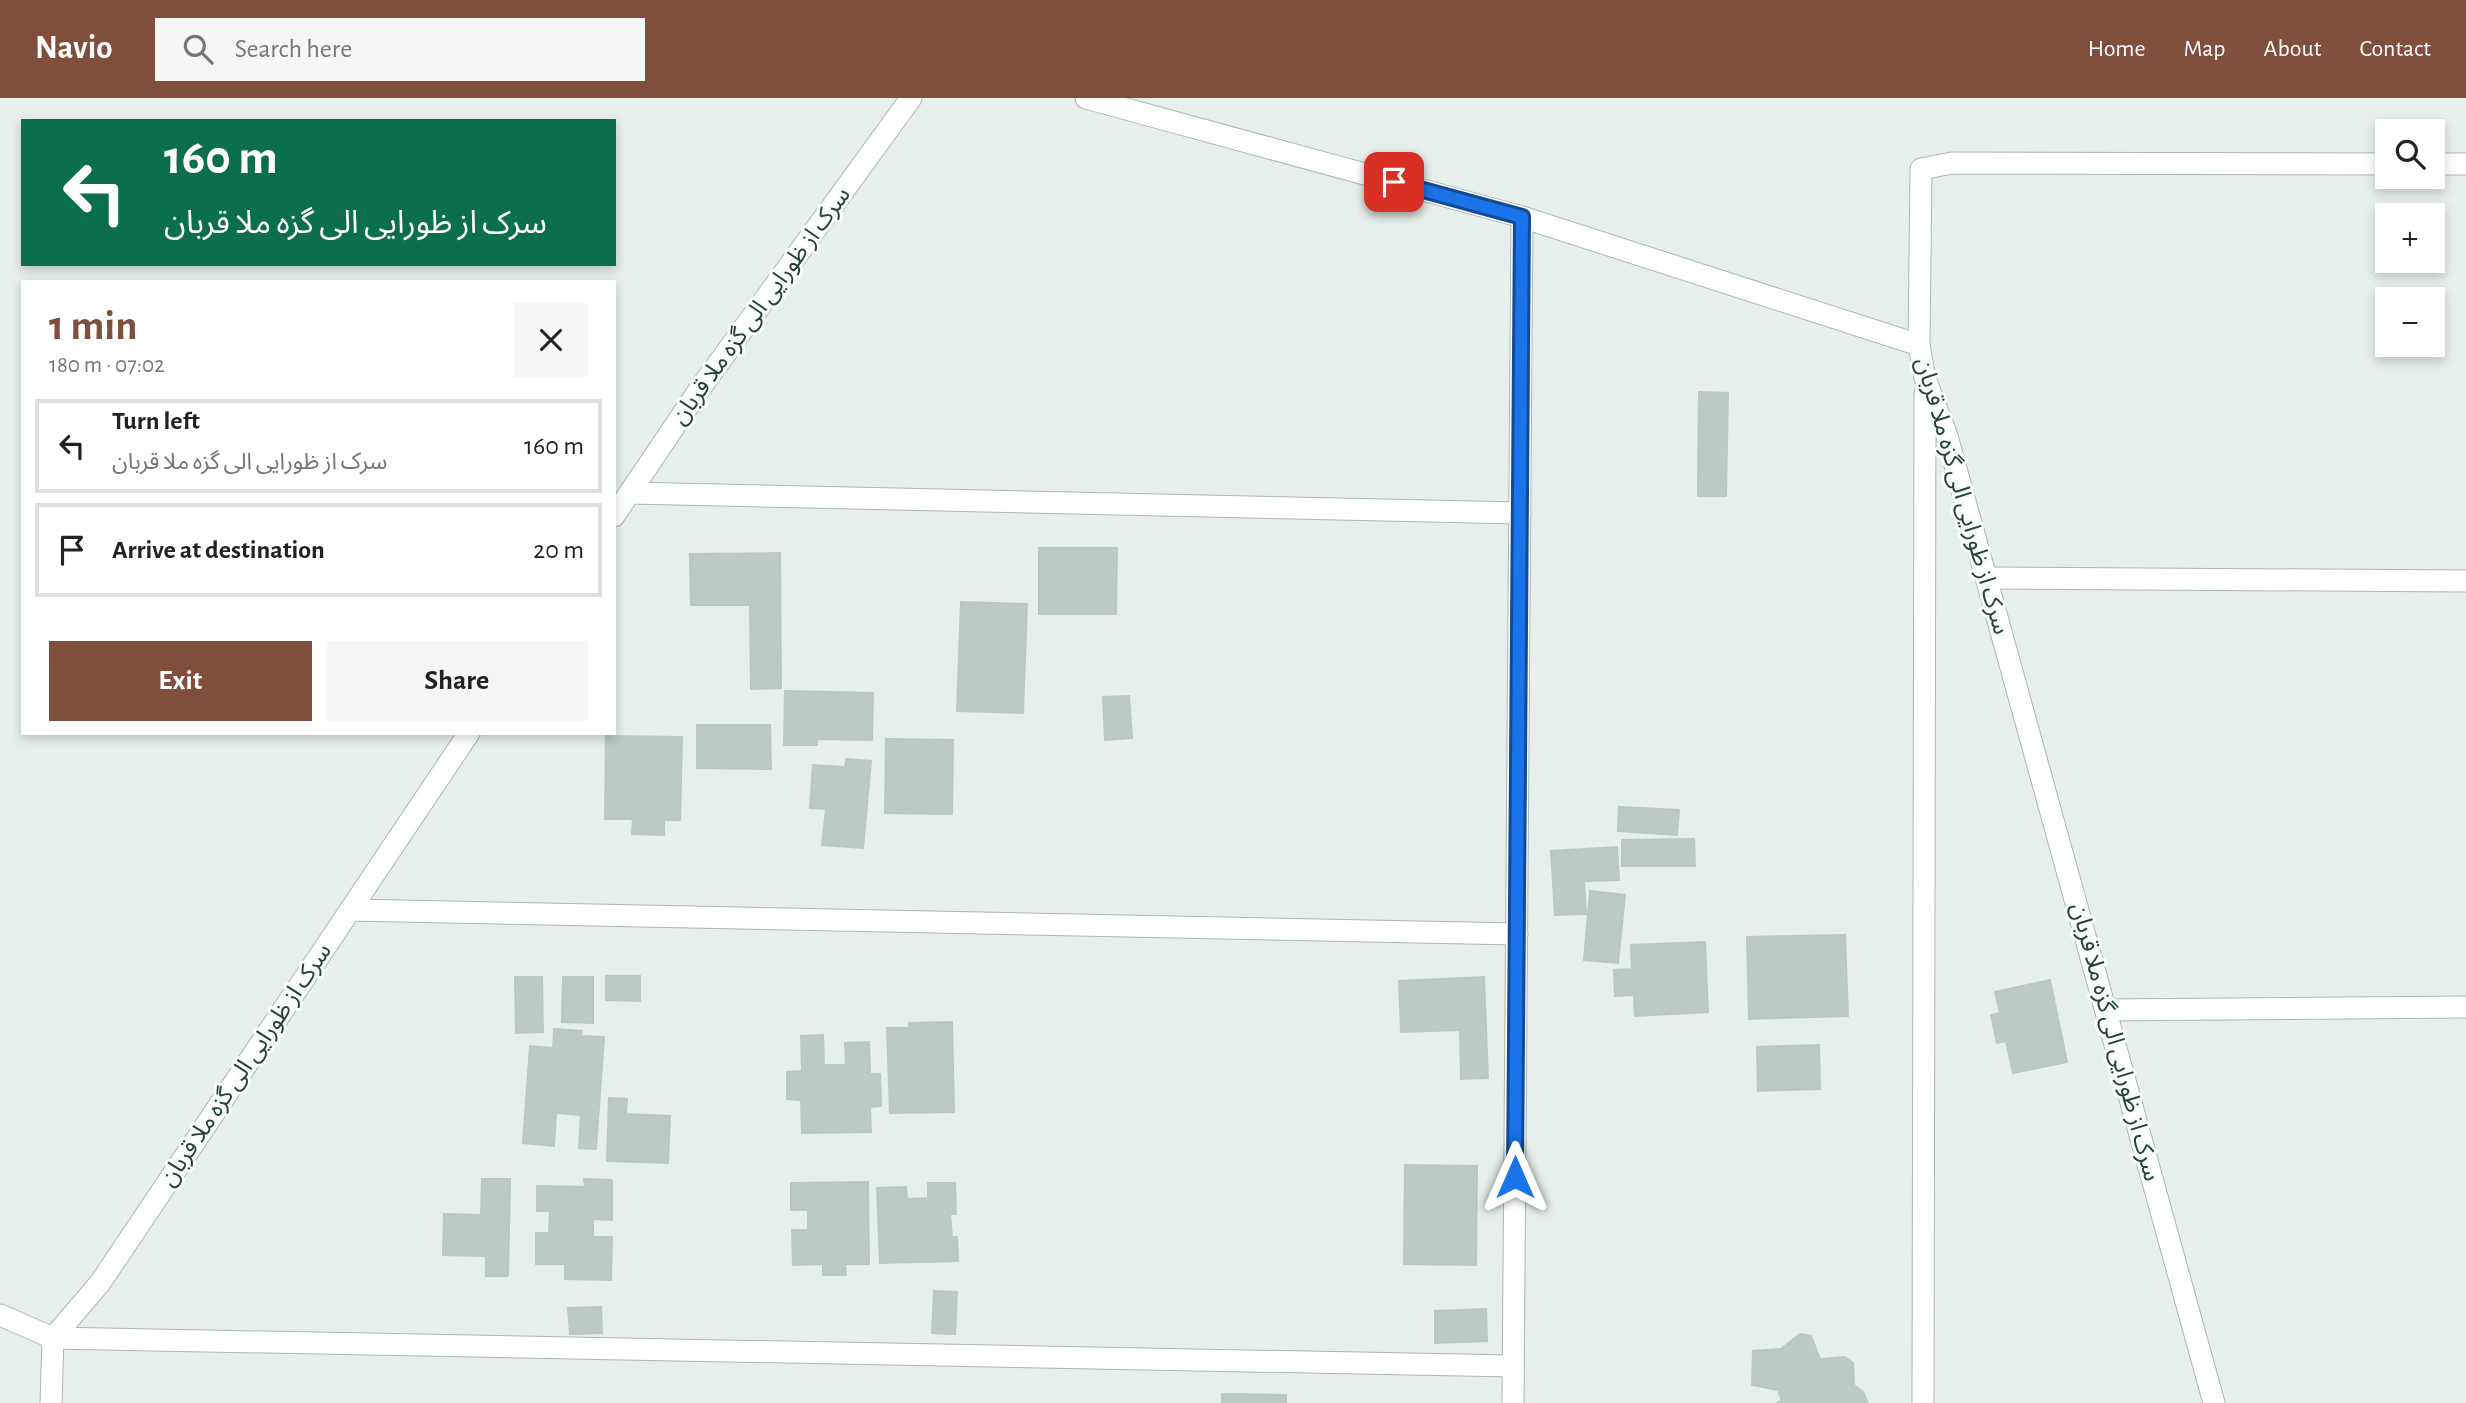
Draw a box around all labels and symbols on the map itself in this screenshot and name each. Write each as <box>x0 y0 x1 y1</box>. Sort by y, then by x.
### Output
pin <box>1364 152 1424 212</box>
street label: سرک از ظورایی الی گزه ملا قربان <box>666 182 856 430</box>
street label: سرک از ظورایی الی گزه ملا قربان <box>1910 354 2014 638</box>
street label: سرک از ظورایی الی گزه ملا قربان <box>2065 900 2165 1184</box>
street label: سرک از ظورایی الی گزه ملا قربان <box>155 939 337 1191</box>
position arrow <box>1478 1140 1552 1214</box>

